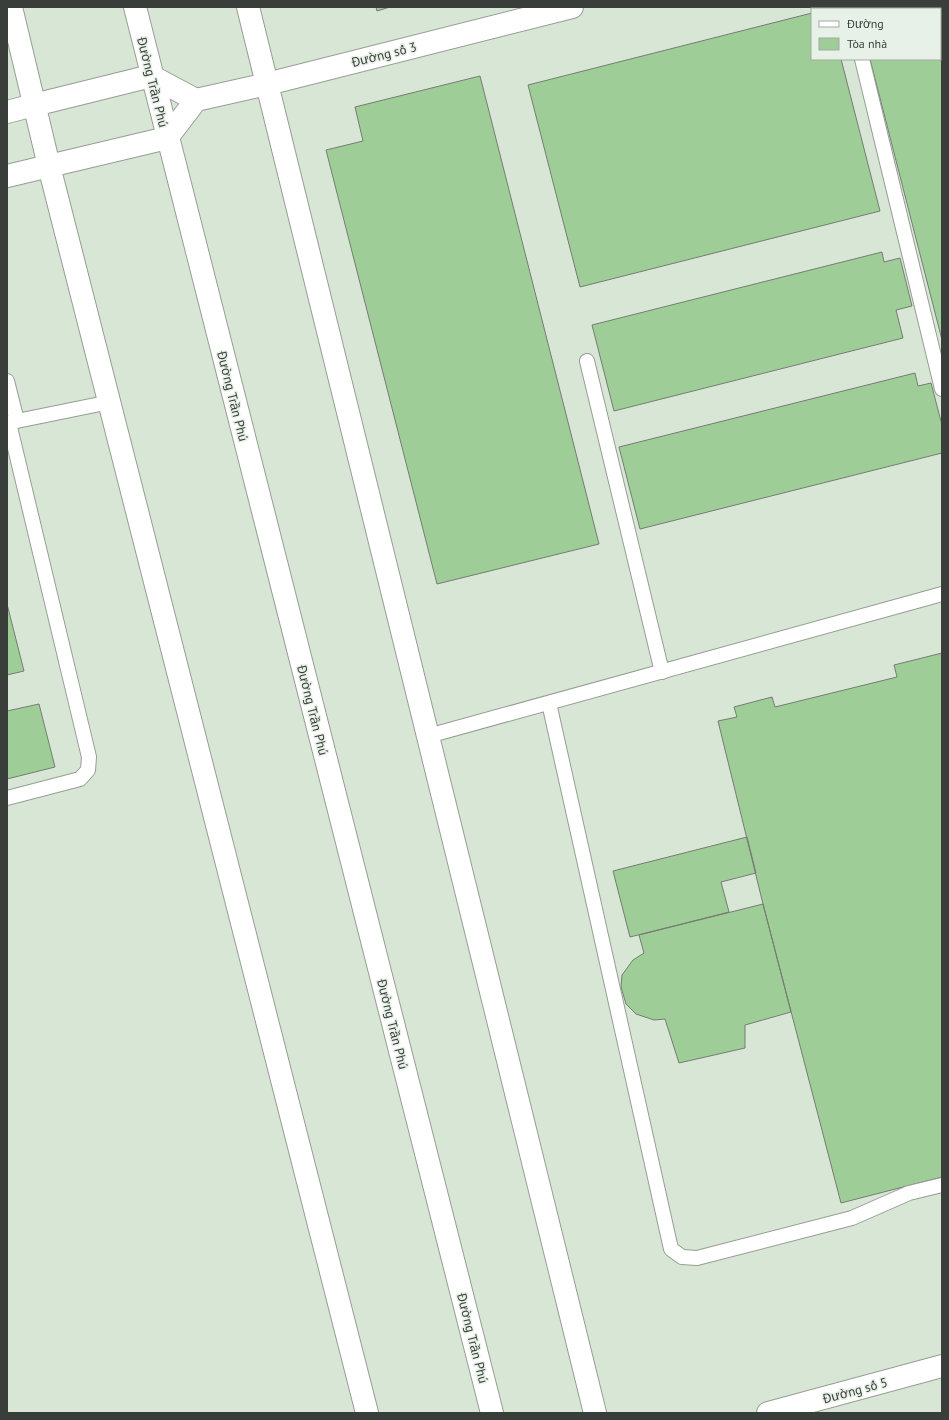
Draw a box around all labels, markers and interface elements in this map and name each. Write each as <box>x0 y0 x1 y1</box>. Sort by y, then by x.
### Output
legend <box>811 8 941 60</box>
text: Đường <box>846 16 884 31</box>
street label: Đường Trần Phú <box>133 34 172 129</box>
text: Tòa nhà <box>847 36 887 51</box>
street label: Đường số 3 <box>349 38 418 71</box>
street label: Đường Trần Phú <box>213 348 252 443</box>
street label: Đường Trần Phú <box>293 662 332 757</box>
street label: Đường Trần Phú <box>373 976 412 1071</box>
street label: Đường Trần Phú <box>453 1290 492 1385</box>
street label: Đường số 5 <box>820 1374 889 1408</box>

